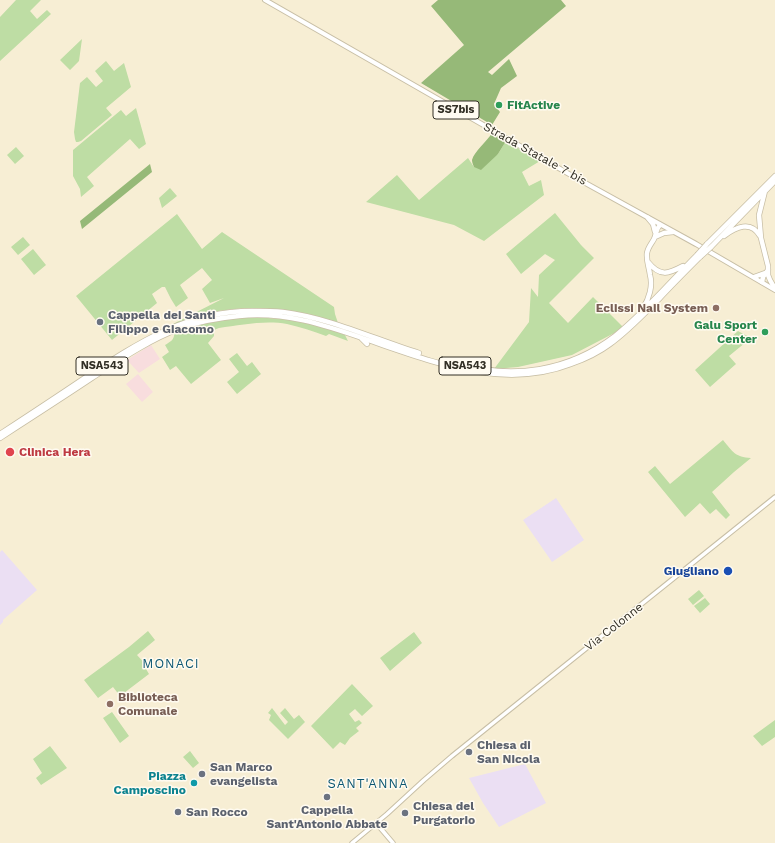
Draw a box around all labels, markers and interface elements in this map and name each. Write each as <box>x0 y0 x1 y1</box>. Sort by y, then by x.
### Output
place label: FitActive <box>507 98 560 112</box>
marker: FitActive <box>494 100 504 110</box>
road number: SS7bis <box>433 101 479 119</box>
street label: Strada Statale 7 bis <box>481 120 589 188</box>
place label: Eclissi Nail System <box>596 301 708 315</box>
marker: Eclissi Nail System <box>711 303 721 313</box>
place label: Cappella dei Santi Filippo e Giacomo <box>108 308 216 336</box>
marker: Cappella dei Santi Filippo e Giacomo <box>95 317 105 327</box>
place label: Galu Sport Center <box>694 318 757 346</box>
marker: Galu Sport Center <box>760 327 770 337</box>
road number: NSA543 <box>76 357 128 375</box>
road number: NSA543 <box>439 357 491 375</box>
place label: Clinica Hera <box>19 445 91 459</box>
marker: Clinica Hera <box>4 446 16 458</box>
place label: Giugliano <box>664 564 719 578</box>
marker: Giugliano <box>722 565 734 577</box>
street label: Via Colonne <box>582 600 646 654</box>
district label: MONACI <box>142 656 200 672</box>
place label: Biblioteca Comunale <box>118 690 178 718</box>
marker: Biblioteca Comunale <box>105 699 115 709</box>
place label: Chiesa di San Nicola <box>477 738 540 766</box>
marker: Chiesa di San Nicola <box>464 747 474 757</box>
place label: San Marco evangelista <box>210 760 278 788</box>
place label: Piazza Camposcino <box>114 769 186 797</box>
marker: San Marco evangelista <box>197 769 207 779</box>
district label: SANT'ANNA <box>327 776 409 792</box>
marker: Piazza Camposcino <box>189 778 199 788</box>
marker: Cappella Sant'Antonio Abbate <box>322 792 332 802</box>
place label: Chiesa del Purgatorio <box>413 799 475 827</box>
place label: Cappella Sant'Antonio Abbate <box>266 803 388 831</box>
place label: San Rocco <box>186 805 248 819</box>
marker: San Rocco <box>173 807 183 817</box>
marker: Chiesa del Purgatorio <box>400 808 410 818</box>

